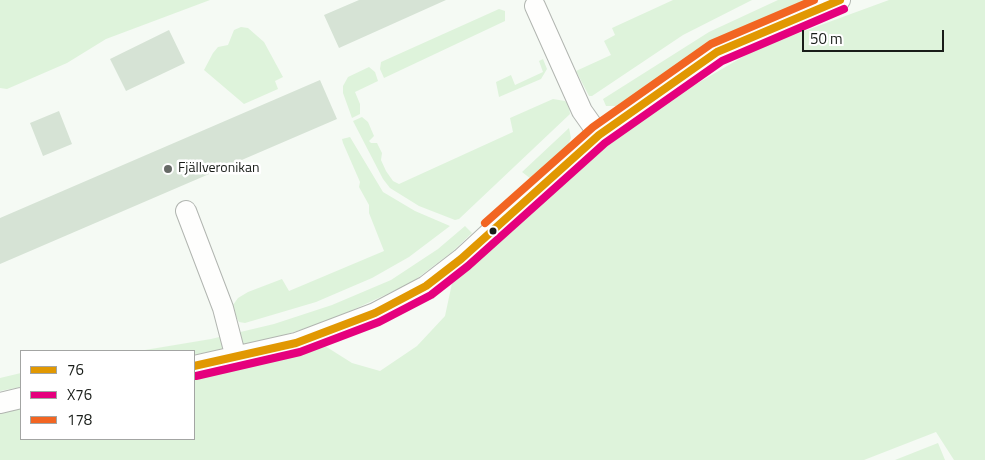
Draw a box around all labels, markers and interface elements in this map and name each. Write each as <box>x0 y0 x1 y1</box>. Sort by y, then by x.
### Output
scale bar <box>805 20 948 52</box>
text: 50 m <box>810 27 843 50</box>
place label: Fjällveronikan <box>178 161 259 177</box>
marker: Fjällveronikan <box>162 163 174 175</box>
unlabelled marker <box>488 226 498 236</box>
legend <box>20 350 195 440</box>
text: 76 <box>67 358 84 381</box>
text: X76 <box>67 383 92 406</box>
text: 178 <box>67 408 92 431</box>

